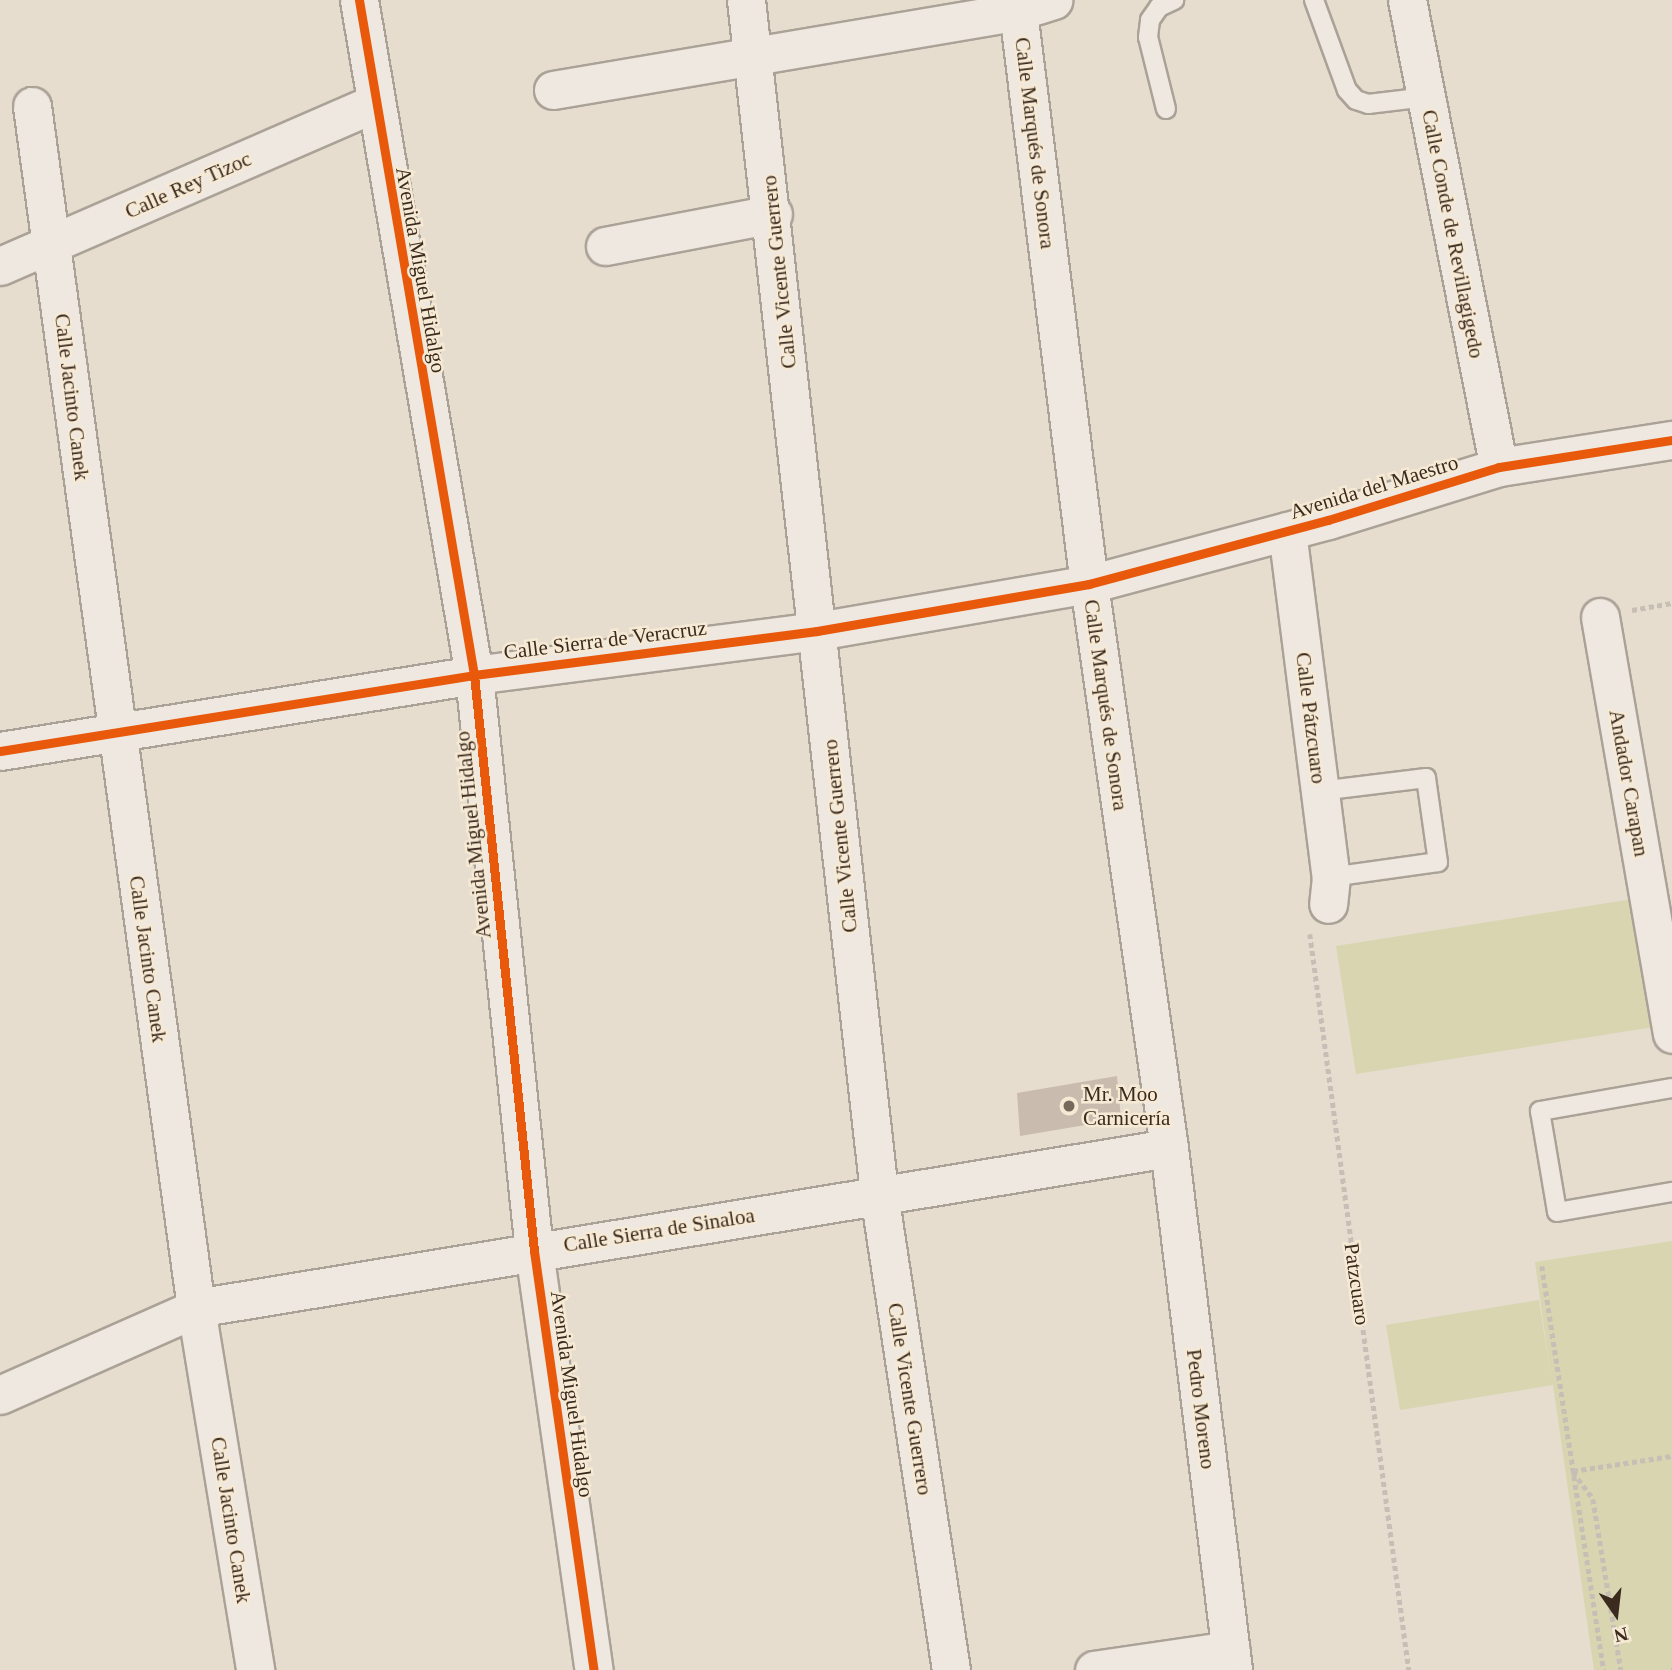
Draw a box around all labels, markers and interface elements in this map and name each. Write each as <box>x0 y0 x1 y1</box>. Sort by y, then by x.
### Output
street label: Calle Marqués de Sonora <box>1010 36 1060 250</box>
street label: Calle Conde de Revillagigedo <box>1417 108 1489 360</box>
street label: Calle Rey Tizoc <box>121 146 255 224</box>
street label: Avenida Miguel Hidalgo <box>390 165 452 375</box>
street label: Calle Vicente Guerrero <box>756 174 802 370</box>
street label: Calle Jacinto Canek <box>49 312 95 482</box>
street label: Avenida del Maestro <box>1287 449 1461 525</box>
street label: Calle Marqués de Sonora <box>1079 598 1133 812</box>
street label: Calle Sierra de Veracruz <box>502 615 708 665</box>
street label: Calle Pátzcuaro <box>1290 651 1332 785</box>
street label: Andador Carapan <box>1604 708 1654 858</box>
street label: Avenida Miguel Hidalgo <box>450 730 496 940</box>
street label: Calle Vicente Guerrero <box>817 738 863 934</box>
street label: Calle Jacinto Canek <box>124 874 172 1044</box>
place label: Mr. Moo Carnicería <box>1083 1081 1170 1131</box>
marker: Mr. Moo Carnicería <box>1061 1098 1077 1114</box>
street label: Calle Sierra de Sinaloa <box>562 1202 756 1258</box>
street label: Patzcuaro <box>1339 1241 1375 1327</box>
street label: Avenida Miguel Hidalgo <box>545 1289 599 1499</box>
street label: Calle Vicente Guerrero <box>882 1301 938 1497</box>
street label: Pedro Moreno <box>1181 1348 1221 1470</box>
street label: Calle Jacinto Canek <box>205 1435 257 1605</box>
north arrow <box>1581 1579 1651 1649</box>
text: N <box>1612 1623 1630 1647</box>

